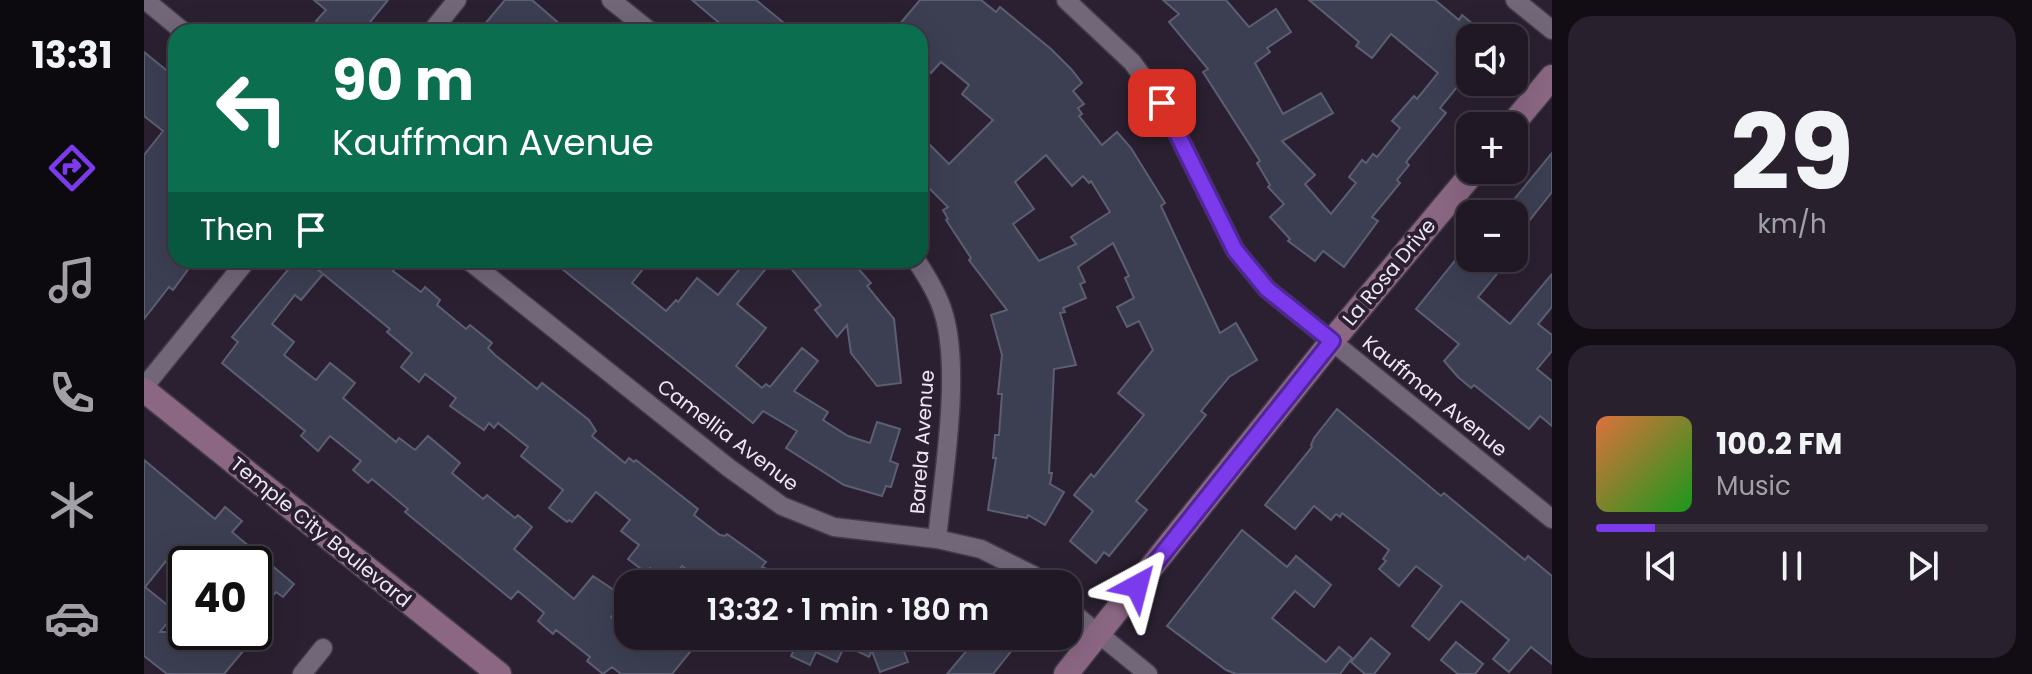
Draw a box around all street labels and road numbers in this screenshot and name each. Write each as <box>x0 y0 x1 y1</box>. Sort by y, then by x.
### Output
street label: La Rosa Drive <box>1336 212 1442 332</box>
street label: Kauffman Avenue <box>1357 329 1513 463</box>
street label: Barela Avenue <box>903 369 941 515</box>
street label: Camellia Avenue <box>651 372 805 498</box>
street label: Temple City Boulevard <box>225 450 417 614</box>

